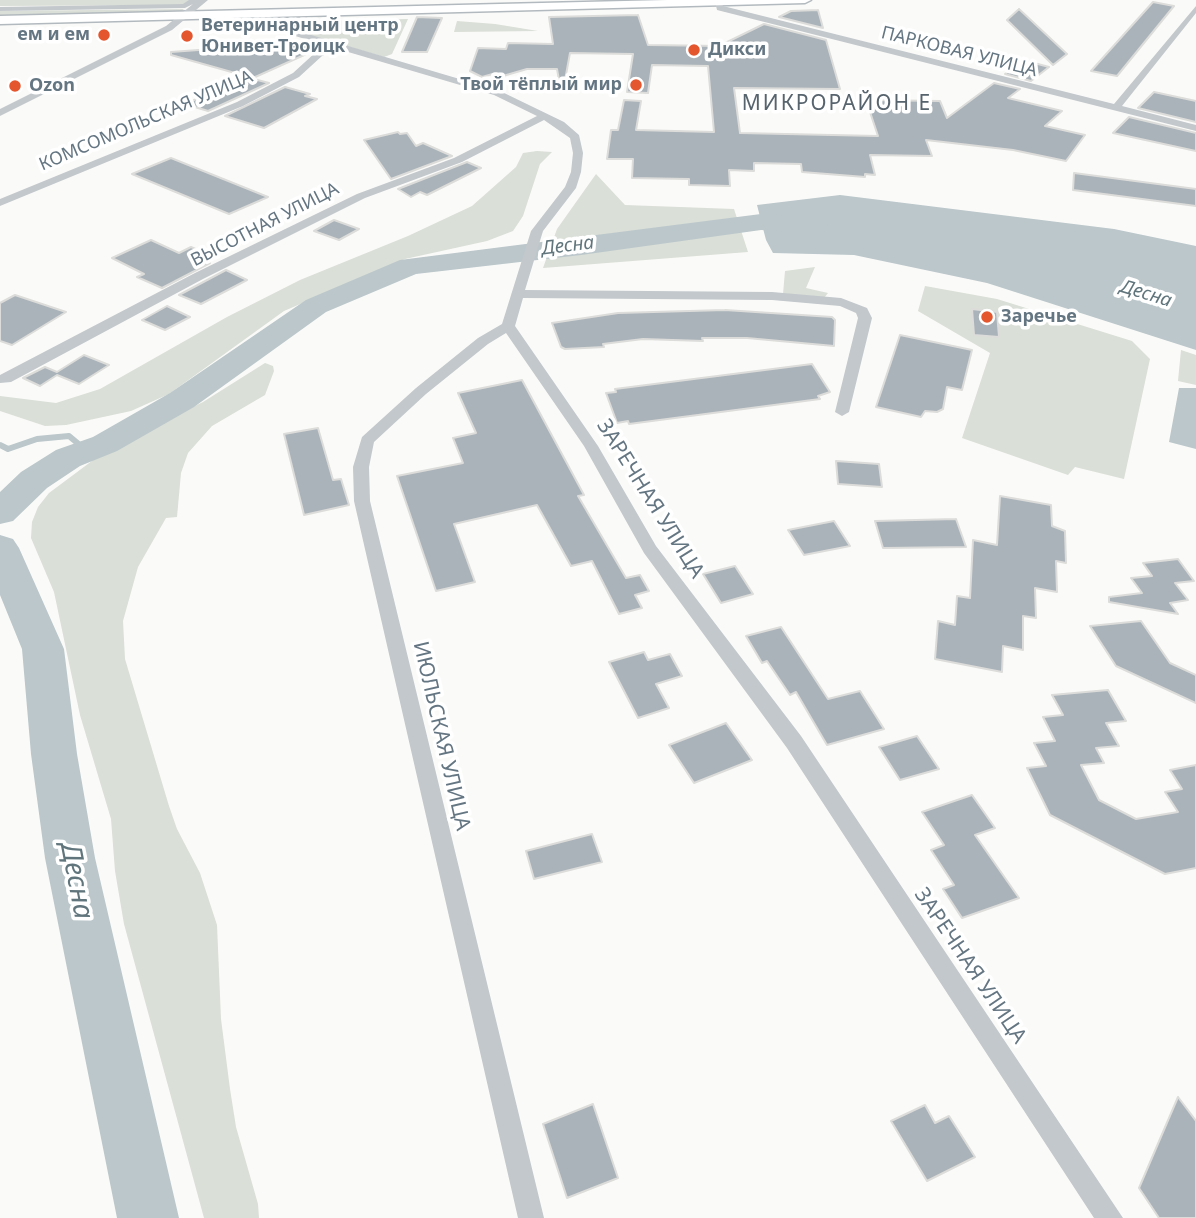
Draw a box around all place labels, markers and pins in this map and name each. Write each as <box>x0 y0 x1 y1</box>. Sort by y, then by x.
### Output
place label: Ветеринарный центр Юнивет-Троицк <box>201 15 399 58</box>
place label: ем и ем <box>17 24 90 46</box>
marker: ем и ем <box>96 27 112 43</box>
marker: Ветеринарный центр Юнивет-Троицк <box>179 28 195 44</box>
place label: Дикси <box>708 39 766 61</box>
marker: Дикси <box>686 42 702 58</box>
place label: Твой тёплый мир <box>460 74 622 96</box>
place label: Ozon <box>29 75 75 97</box>
marker: Твой тёплый мир <box>628 77 644 93</box>
marker: Ozon <box>7 78 23 94</box>
place label: Заречье <box>1001 306 1077 328</box>
marker: Заречье <box>979 309 995 325</box>

